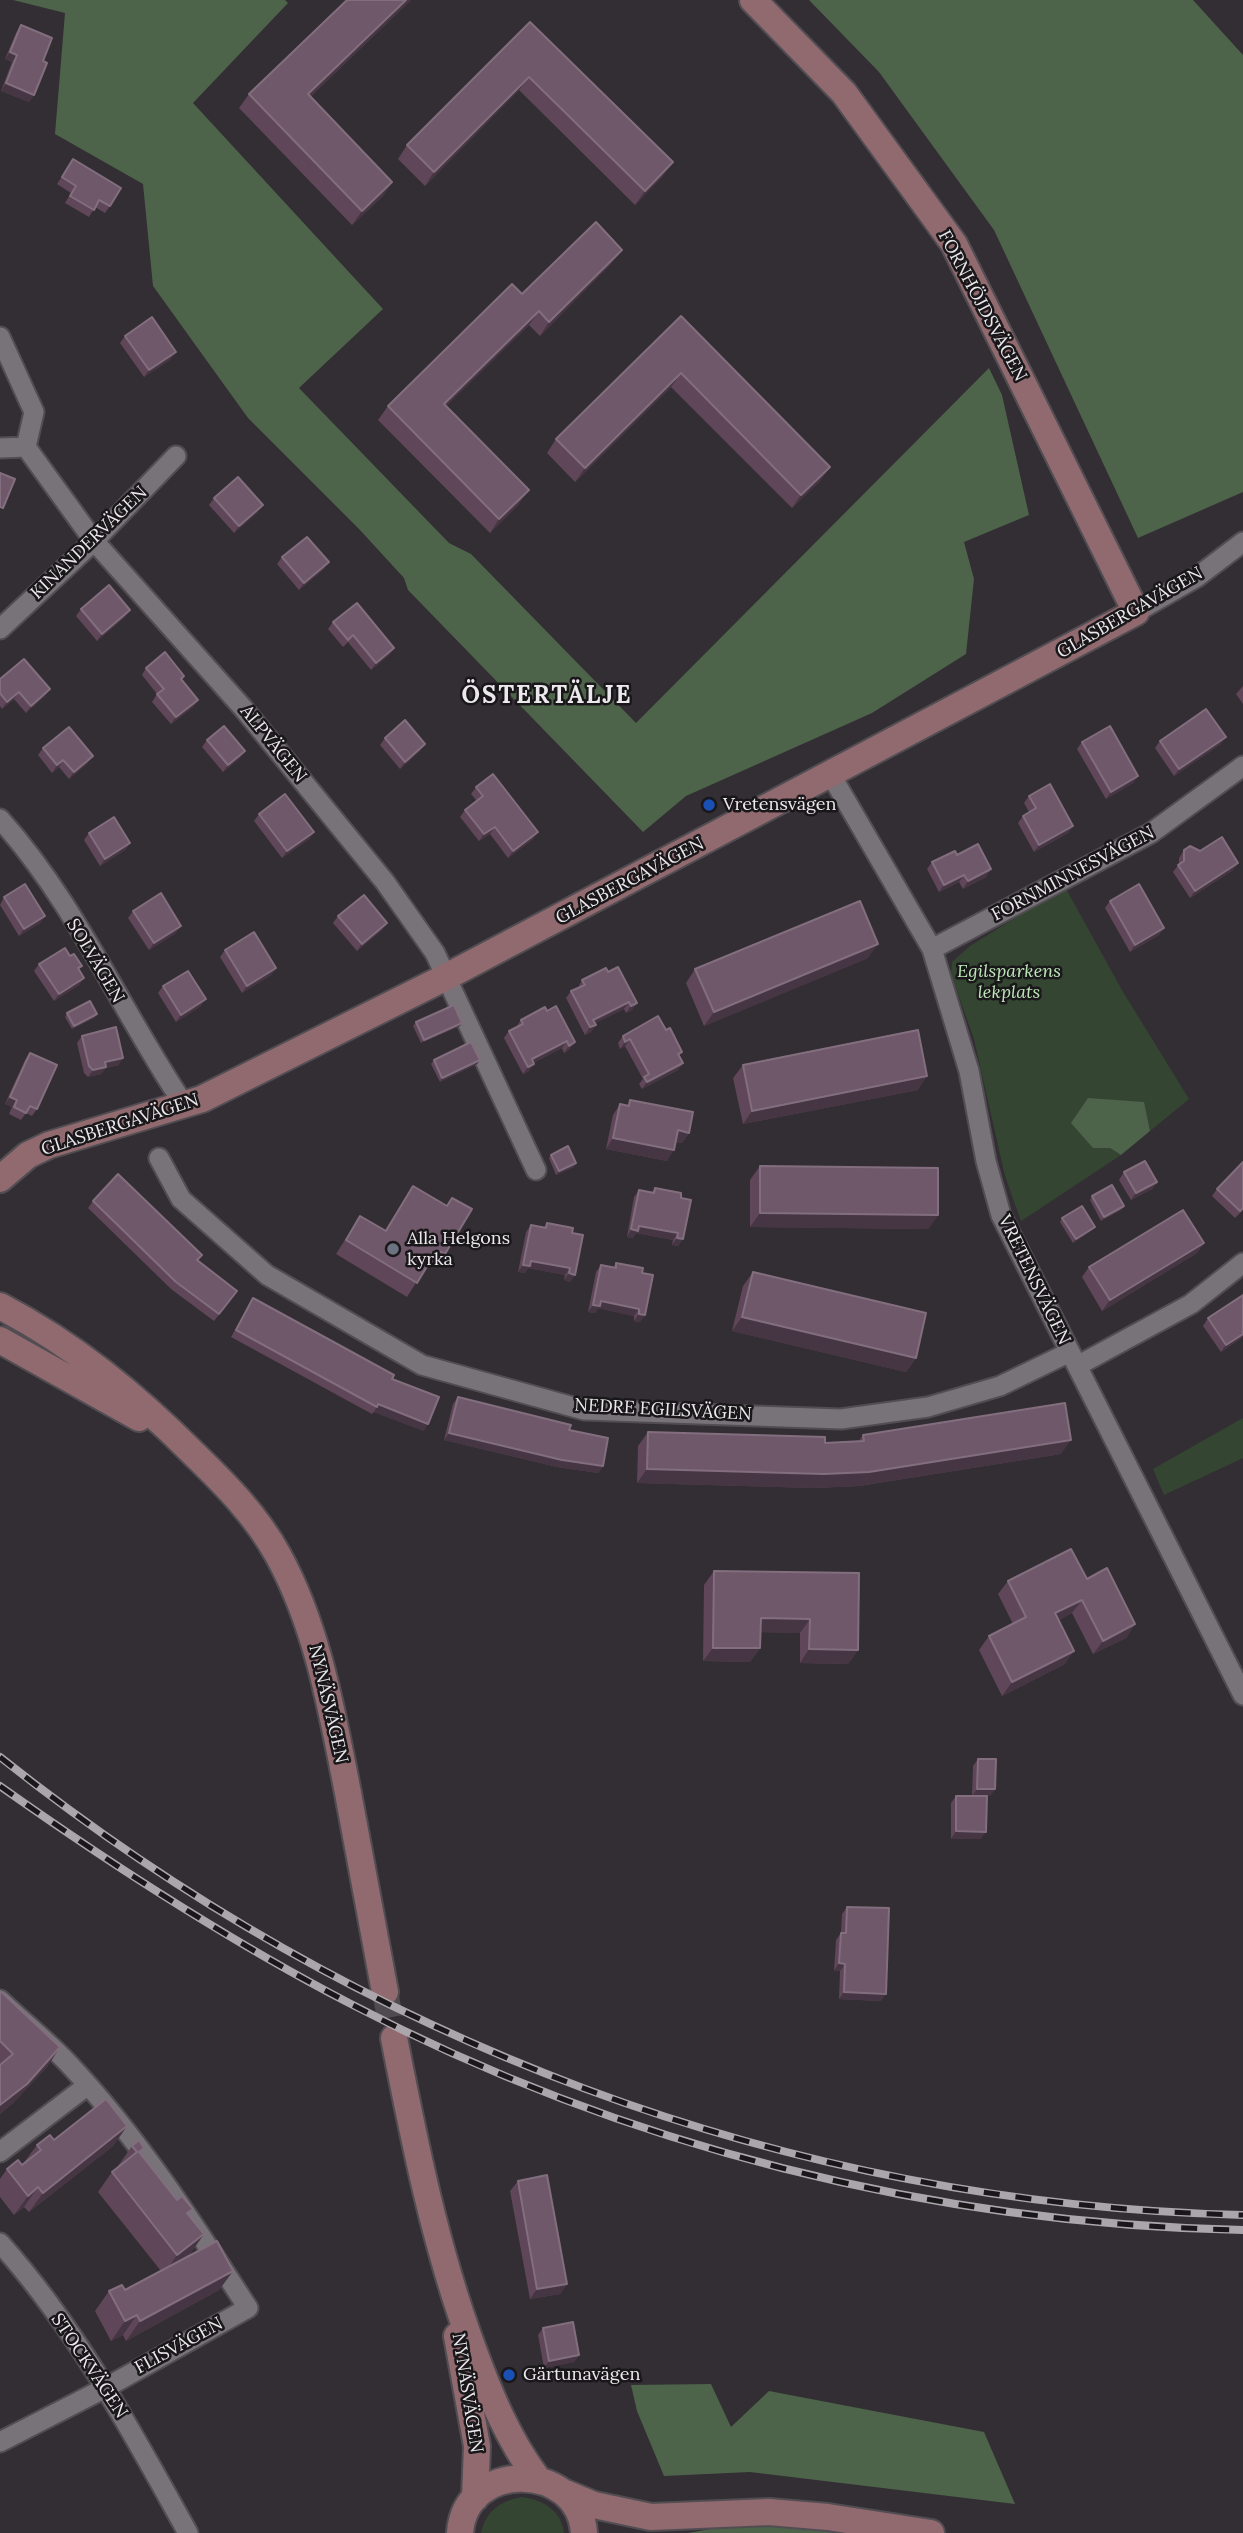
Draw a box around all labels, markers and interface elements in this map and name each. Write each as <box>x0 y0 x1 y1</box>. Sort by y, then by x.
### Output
street label: FORNHÖJDSVÄGEN <box>933 227 1031 385</box>
street label: KINANDERVÄGEN <box>26 482 152 604</box>
street label: GLASBERGAVÄGEN <box>1053 563 1207 663</box>
district label: ÖSTERTÄLJE <box>463 682 631 710</box>
street label: ALPVÄGEN <box>235 701 311 787</box>
place label: Vretensvägen <box>723 794 837 816</box>
marker: Vretensvägen <box>701 797 717 813</box>
street label: FORNMINNESVÄGEN <box>988 822 1158 926</box>
street label: GLASBERGAVÄGEN <box>552 833 708 929</box>
street label: SOLVÄGEN <box>61 915 129 1007</box>
park label: Egilsparkens lekplats <box>957 961 1061 1004</box>
street label: GLASBERGAVÄGEN <box>38 1089 202 1161</box>
street label: VRETENSVÄGEN <box>993 1212 1075 1348</box>
place label: Alla Helgons kyrka <box>407 1228 510 1270</box>
marker: Alla Helgons kyrka <box>385 1241 401 1257</box>
street label: NEDRE EGILSVÄGEN <box>574 1395 752 1425</box>
street label: NYNÄSVÄGEN <box>304 1643 352 1765</box>
street label: STOCKVÄGEN <box>46 2310 132 2422</box>
street label: FLISVÄGEN <box>131 2313 227 2379</box>
street label: NYNÄSVÄGEN <box>447 2332 487 2454</box>
place label: Gärtunavägen <box>523 2364 640 2386</box>
marker: Gärtunavägen <box>501 2367 517 2383</box>

